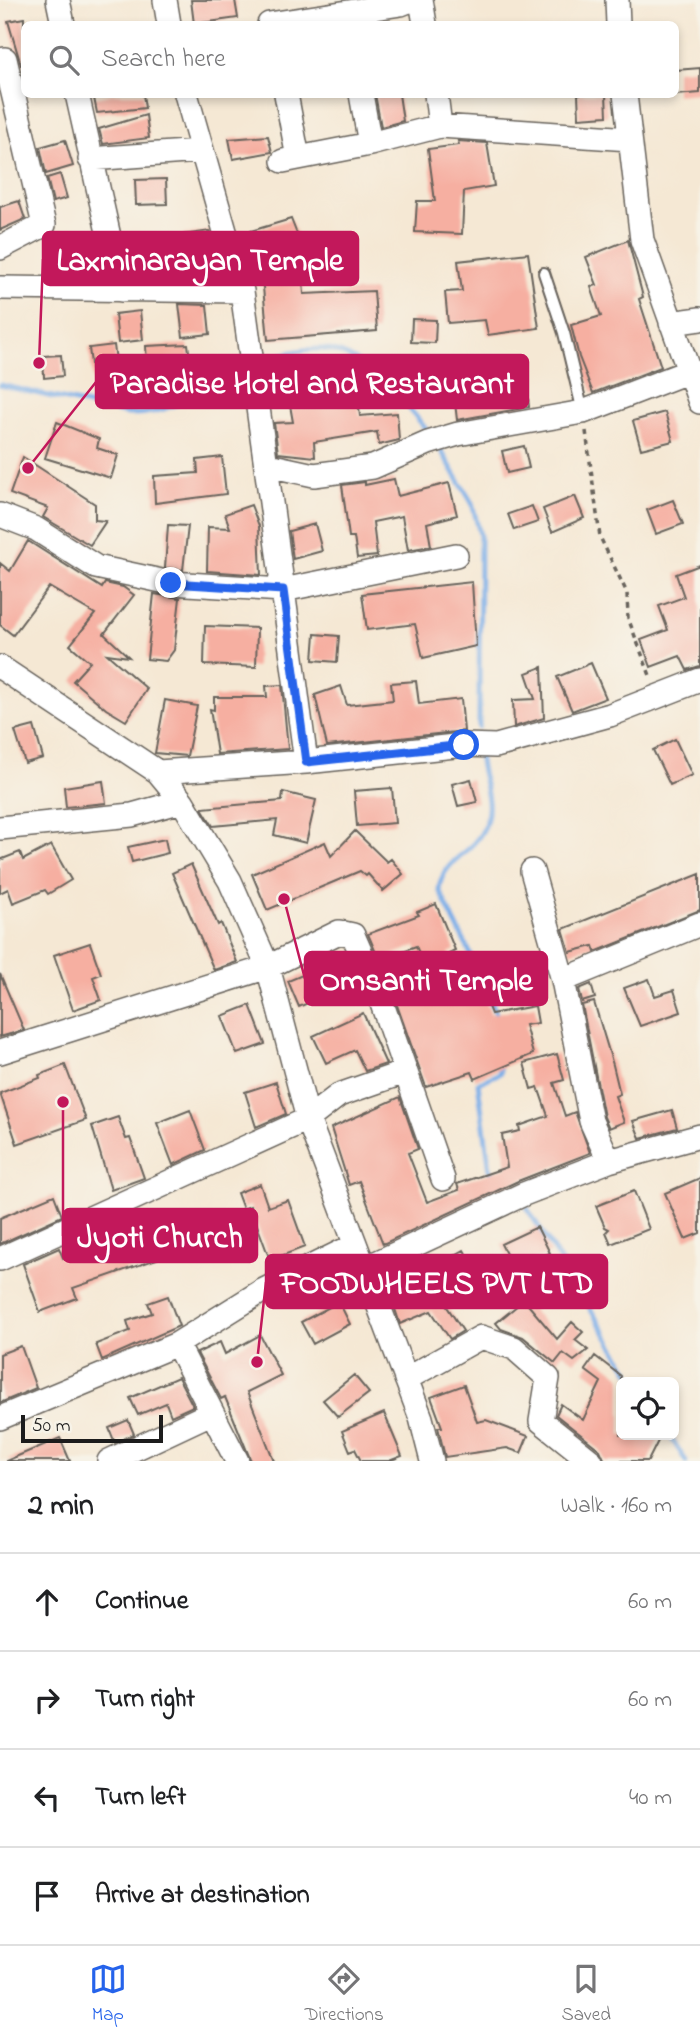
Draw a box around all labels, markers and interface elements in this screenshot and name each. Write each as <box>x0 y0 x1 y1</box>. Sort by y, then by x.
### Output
search box <box>21 21 679 98</box>
icon: search <box>45 41 83 79</box>
text: Search here <box>101 41 226 79</box>
callout: Laxminarayan Temple <box>43 232 358 285</box>
text: Laxminarayan Temple <box>57 239 345 287</box>
callout: Paradise Hotel and Restaurant <box>96 355 528 408</box>
text: Paradise Hotel and Restaurant <box>110 362 514 409</box>
route end <box>155 567 186 598</box>
route start <box>448 729 479 760</box>
callout: Omsanti Temple <box>305 952 547 1005</box>
text: Omsanti Temple <box>319 959 534 1006</box>
callout: Jyoti Church <box>63 1209 257 1262</box>
text: Jyoti Church <box>77 1216 243 1264</box>
callout: FOODWHEELS PVT LTD <box>266 1255 607 1308</box>
text: FOODWHEELS PVT LTD <box>278 1262 594 1309</box>
map controls <box>616 1377 679 1440</box>
button: locate <box>616 1377 679 1440</box>
scale bar <box>21 1412 163 1444</box>
text: 50 m <box>32 1413 71 1440</box>
text: 2 min <box>28 1485 94 1529</box>
text: Walk · 160 m <box>560 1490 672 1523</box>
icon: ahead <box>28 1583 66 1621</box>
text: Continue <box>95 1583 188 1621</box>
text: 60 m <box>628 1586 672 1619</box>
icon: right <box>28 1681 66 1719</box>
text: Turn right <box>95 1681 195 1719</box>
text: 60 m <box>628 1684 672 1717</box>
icon: left <box>28 1779 66 1817</box>
text: Turn left <box>95 1779 186 1817</box>
text: 40 m <box>629 1782 672 1815</box>
icon: arrive <box>28 1877 66 1915</box>
text: Arrive at destination <box>95 1877 310 1915</box>
tab: Map <box>89 1960 127 2029</box>
tab: Directions <box>305 1960 384 2029</box>
tab: Saved <box>562 1960 611 2029</box>

